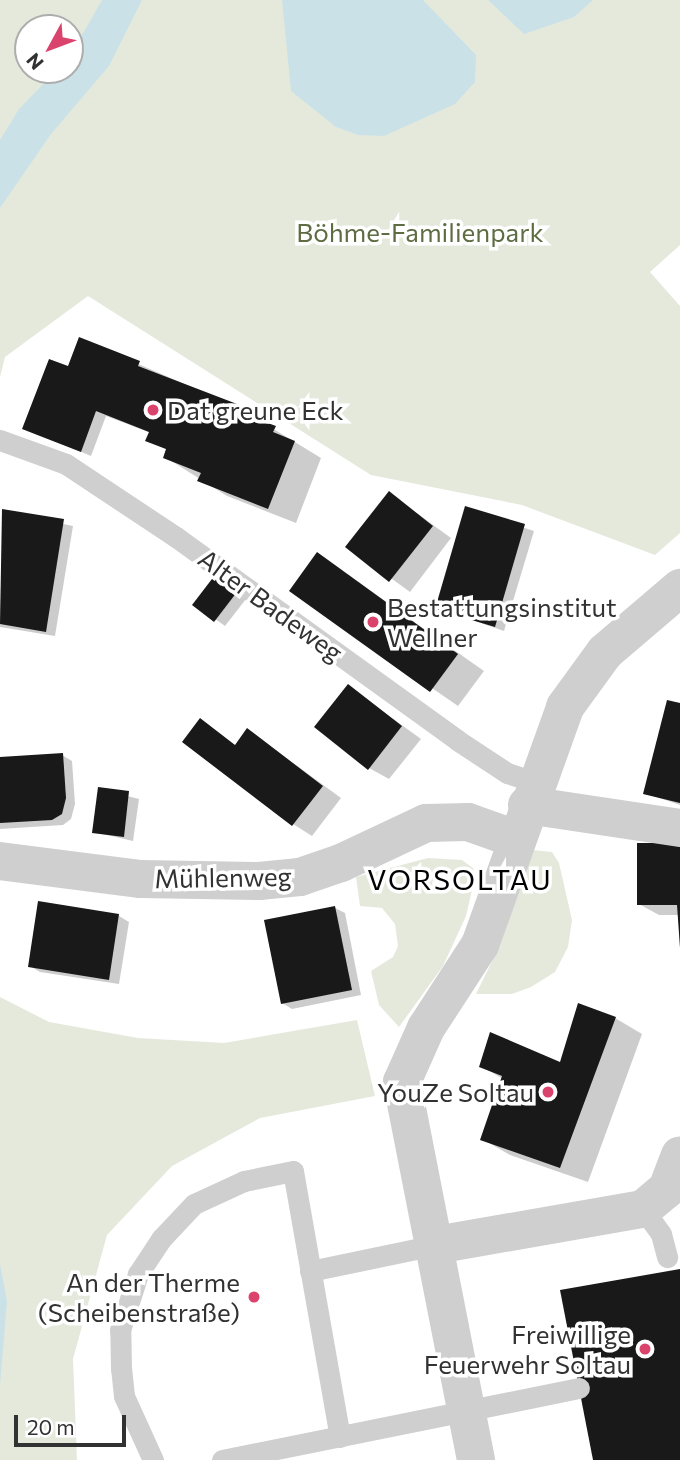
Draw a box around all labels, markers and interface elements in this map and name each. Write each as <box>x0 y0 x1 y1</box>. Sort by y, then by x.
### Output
north arrow <box>14 14 84 84</box>
text: N <box>21 49 48 75</box>
park label: Böhme-Familienpark <box>296 216 544 248</box>
place label: Dat greune Eck <box>167 394 344 426</box>
marker: Dat greune Eck <box>145 402 161 418</box>
street label: Alter Badeweg <box>193 542 349 668</box>
place label: Bestattungsinstitut Wellner <box>387 591 617 652</box>
marker: Bestattungsinstitut Wellner <box>365 614 381 630</box>
street label: Mühlenweg <box>154 860 292 894</box>
district label: VORSOLTAU <box>368 862 552 896</box>
place label: YouZe Soltau <box>377 1076 534 1108</box>
marker: YouZe Soltau <box>540 1084 556 1100</box>
place label: An der Therme (Scheibenstraße) <box>38 1266 240 1328</box>
marker: An der Therme (Scheibenstraße) <box>246 1289 262 1305</box>
place label: Freiwillige Feuerwehr Soltau <box>424 1318 631 1380</box>
marker: Freiwillige Feuerwehr Soltau <box>637 1341 653 1357</box>
scale bar <box>18 1400 130 1444</box>
text: 20 m <box>27 1414 75 1439</box>

